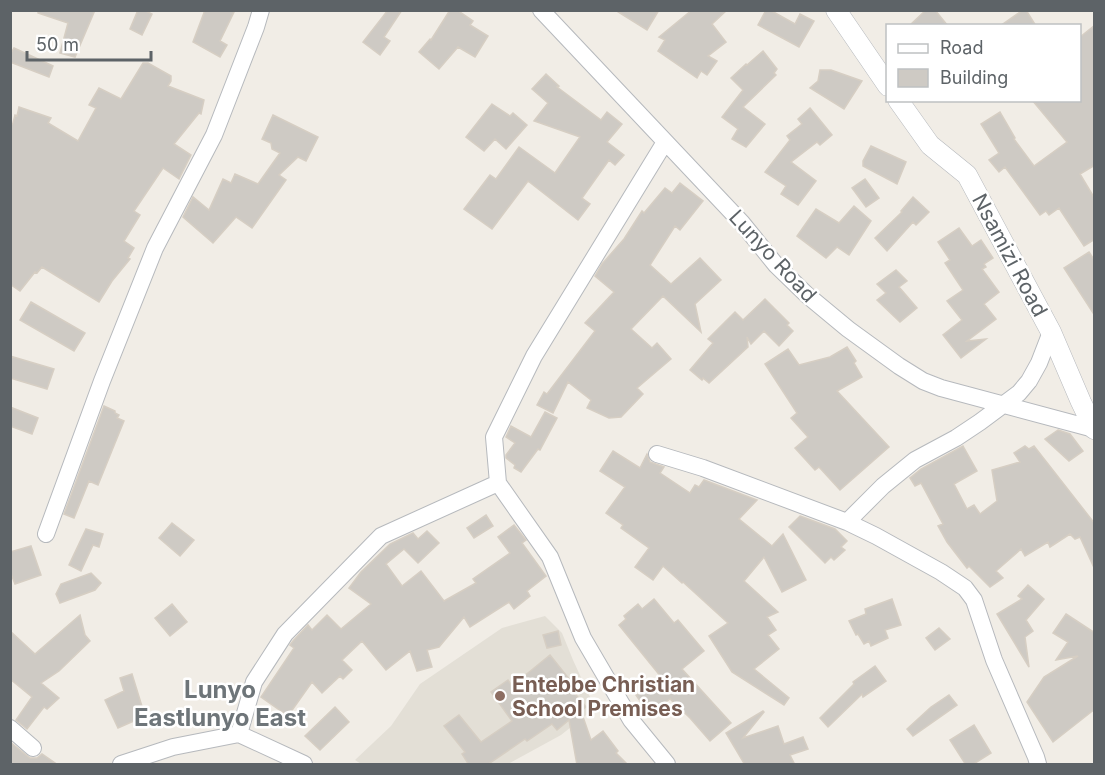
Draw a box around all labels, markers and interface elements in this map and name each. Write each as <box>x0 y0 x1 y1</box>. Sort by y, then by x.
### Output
scale bar <box>27 24 152 62</box>
legend <box>886 24 1081 102</box>
text: 50 m <box>36 34 79 55</box>
text: Road <box>940 37 983 58</box>
text: Building <box>940 67 1008 88</box>
street label: Nsamizi Road <box>967 189 1053 321</box>
street label: Lunyo Road <box>724 205 822 307</box>
place label: Entebbe Christian School Premises <box>512 672 695 721</box>
district label: Lunyo Eastlunyo East <box>134 675 306 732</box>
marker: Entebbe Christian School Premises <box>493 689 507 703</box>

